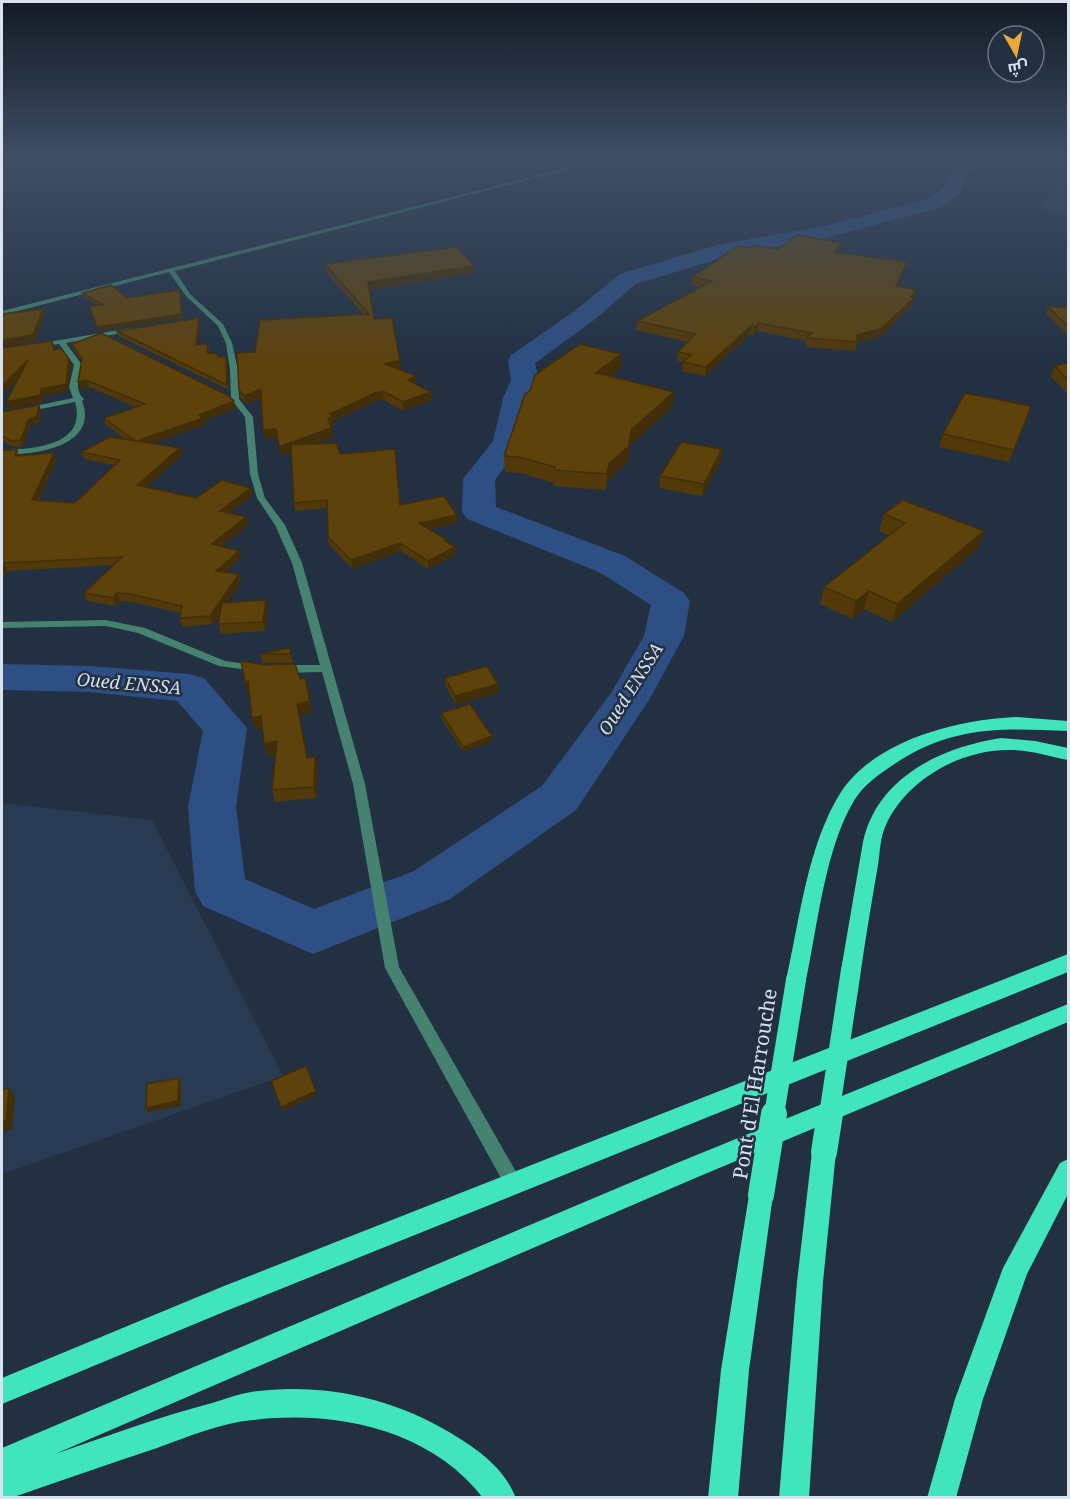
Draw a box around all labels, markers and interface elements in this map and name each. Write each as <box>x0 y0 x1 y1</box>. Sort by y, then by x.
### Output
north arrow <box>986 24 1046 84</box>
text: ش <box>1006 56 1030 81</box>
water label: Oued ENSSA <box>592 638 668 739</box>
water label: Oued ENSSA <box>76 666 182 700</box>
street label: Pont d'El Harrouche <box>726 987 783 1181</box>

